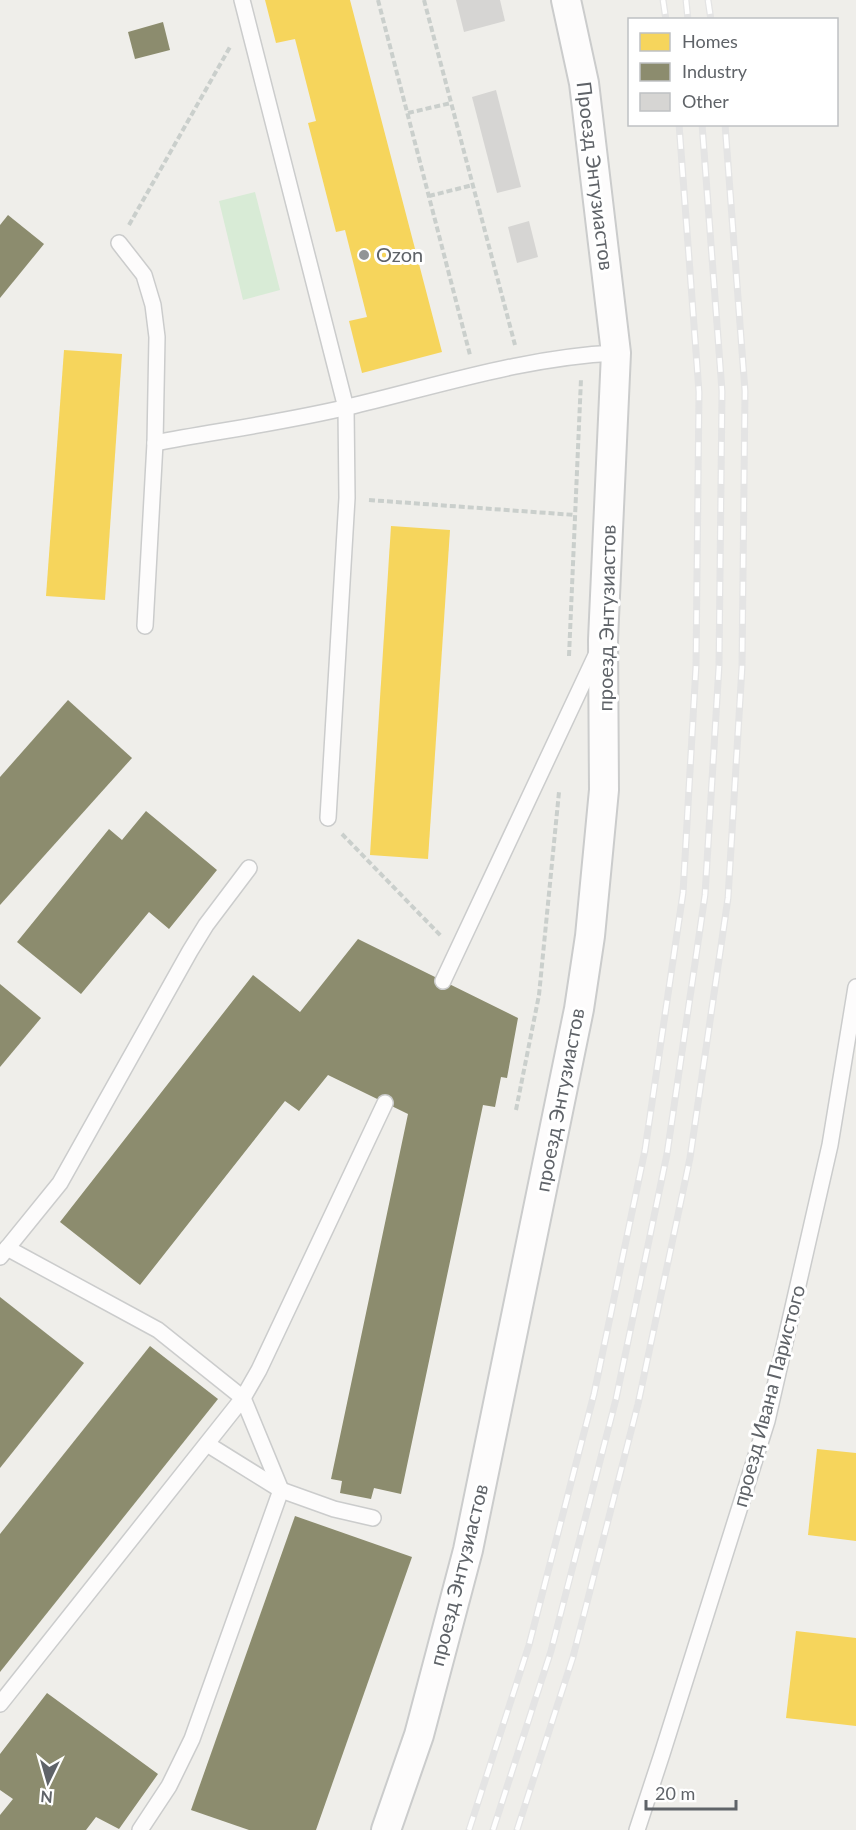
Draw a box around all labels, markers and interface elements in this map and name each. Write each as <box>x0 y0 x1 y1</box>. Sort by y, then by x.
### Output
legend <box>628 18 838 126</box>
text: Homes <box>682 30 738 52</box>
text: Industry <box>682 60 748 82</box>
street label: Проезд Энтузиастов <box>573 80 619 272</box>
text: Other <box>682 90 729 112</box>
place label: Ozon <box>376 242 423 266</box>
marker: Ozon <box>357 248 371 262</box>
street label: проезд Энтузиастов <box>592 524 620 711</box>
street label: проезд Энтузиастов <box>529 1006 589 1194</box>
street label: проезд Ивана Паристого <box>727 1282 809 1509</box>
street label: проезд Энтузиастов <box>424 1481 492 1668</box>
north arrow <box>18 1752 78 1812</box>
scale bar <box>646 1773 736 1811</box>
text: 20 m <box>655 1782 695 1804</box>
text: N <box>40 1787 54 1807</box>

